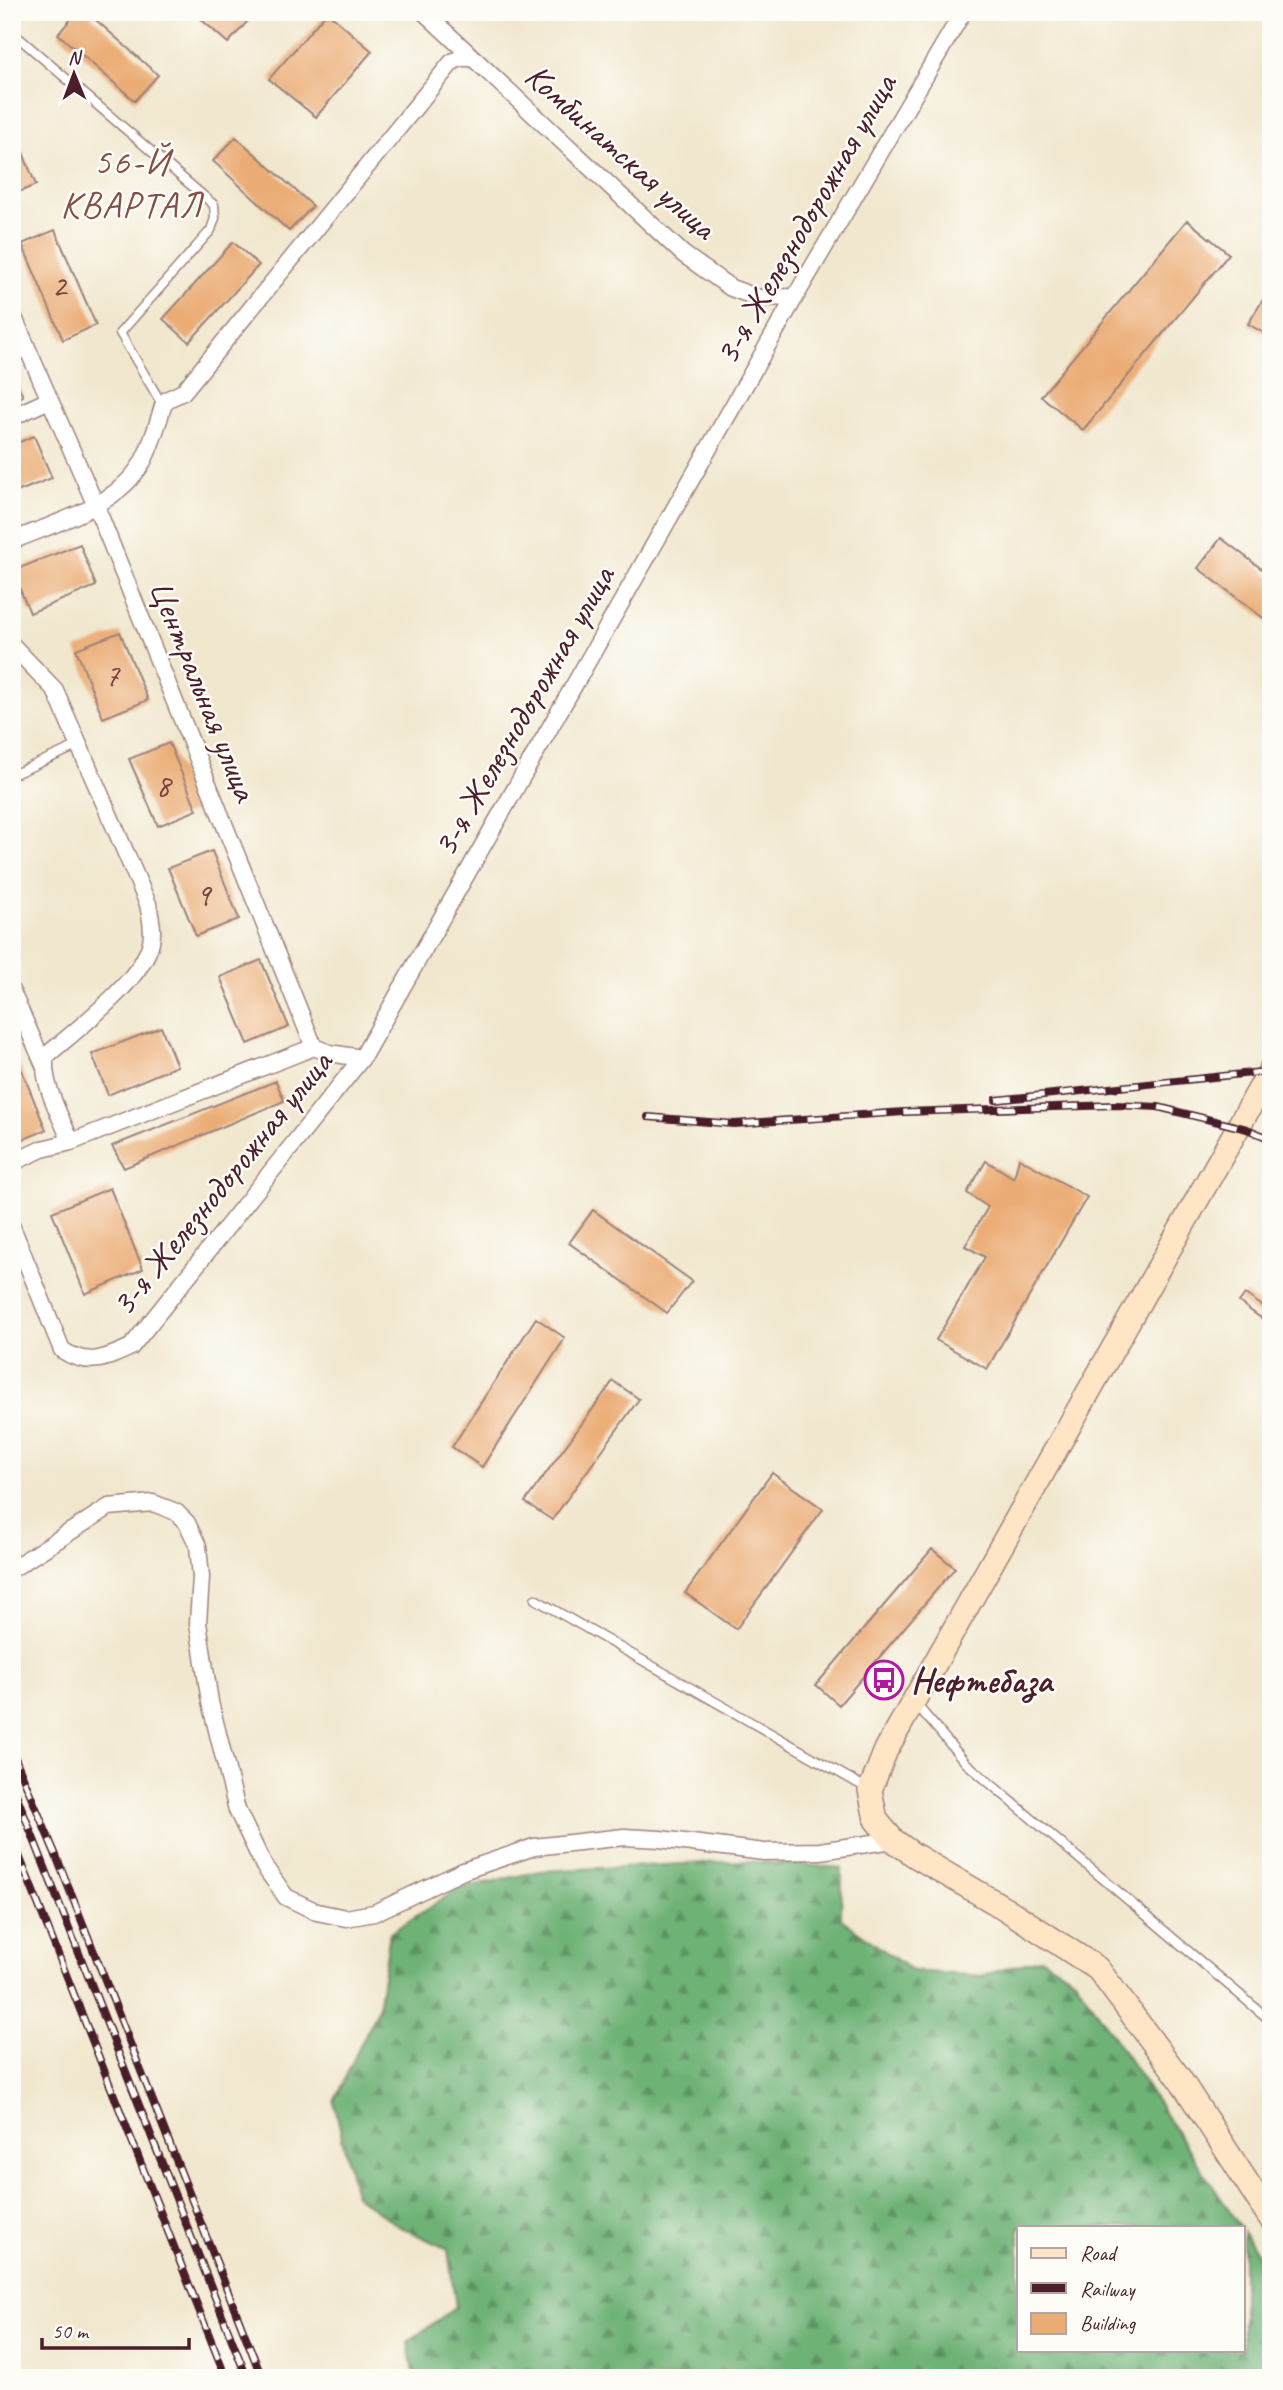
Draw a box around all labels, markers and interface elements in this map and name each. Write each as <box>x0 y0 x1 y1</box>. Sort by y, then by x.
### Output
north arrow <box>38 38 108 108</box>
text: N <box>68 46 83 70</box>
street label: Комбинатская улица <box>516 54 727 250</box>
street label: 3-я Железнодорожная улица <box>704 64 908 372</box>
district label: 56-Й КВАРТАЛ <box>60 138 204 228</box>
house number: 2 <box>52 265 69 306</box>
street label: 3-я Железнодорожная улица <box>422 556 626 864</box>
street label: Центральная улица <box>139 573 269 810</box>
house number: 7 <box>105 655 121 696</box>
house number: 8 <box>156 765 173 806</box>
house number: 9 <box>196 874 213 915</box>
street label: 3-я Железнодорожная улица <box>101 1040 343 1325</box>
place label: Нефтебаза <box>911 1658 1055 1703</box>
bus stop icon: Нефтебаза <box>863 1659 905 1701</box>
legend <box>1017 2226 1244 2352</box>
text: Road <box>1080 2240 1119 2266</box>
text: Railway <box>1080 2276 1136 2302</box>
scale bar <box>42 2306 189 2350</box>
text: Building <box>1080 2310 1137 2336</box>
text: 50 m <box>52 2318 90 2344</box>

